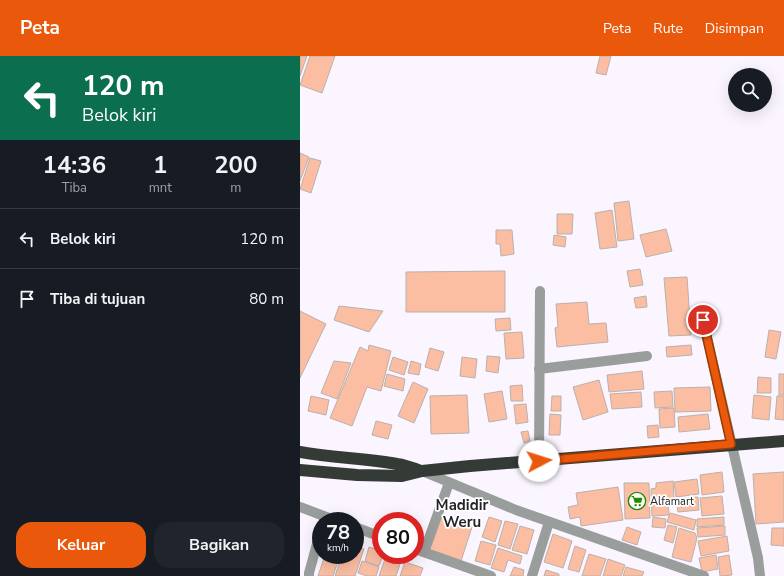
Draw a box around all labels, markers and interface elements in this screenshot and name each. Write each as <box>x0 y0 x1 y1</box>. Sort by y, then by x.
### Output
text: Peta <box>20 15 60 41</box>
text: Peta <box>603 19 631 38</box>
text: Rute <box>653 19 683 38</box>
text: Disimpan <box>705 19 764 38</box>
text: 120 m <box>82 67 165 105</box>
map controls <box>728 68 772 112</box>
button: search <box>728 68 772 112</box>
icon: left <box>16 72 68 124</box>
text: Belok kiri <box>82 103 156 127</box>
text: 14:36 <box>43 149 106 181</box>
text: 1 <box>153 149 167 181</box>
text: 200 <box>214 149 257 181</box>
text: Tiba <box>62 179 87 197</box>
text: mnt <box>149 179 172 197</box>
text: m <box>230 179 241 197</box>
icon: left <box>16 228 38 250</box>
text: Belok kiri <box>50 229 115 249</box>
text: 120 m <box>240 229 284 249</box>
icon: arrive <box>16 288 38 310</box>
text: Tiba di tujuan <box>50 289 145 309</box>
text: 80 m <box>249 289 284 309</box>
pin <box>686 303 720 337</box>
icon: arrive <box>692 309 714 331</box>
position arrow <box>518 440 560 482</box>
supermarket icon: Alfamart <box>627 491 647 511</box>
place label: Alfamart <box>650 494 694 509</box>
district label: Madidir Weru <box>436 495 488 532</box>
speed limit sign: 80 <box>372 512 424 564</box>
text: 78 <box>326 519 350 546</box>
button: Keluar <box>16 522 146 568</box>
button: Bagikan <box>154 522 284 568</box>
text: km/h <box>327 541 349 555</box>

